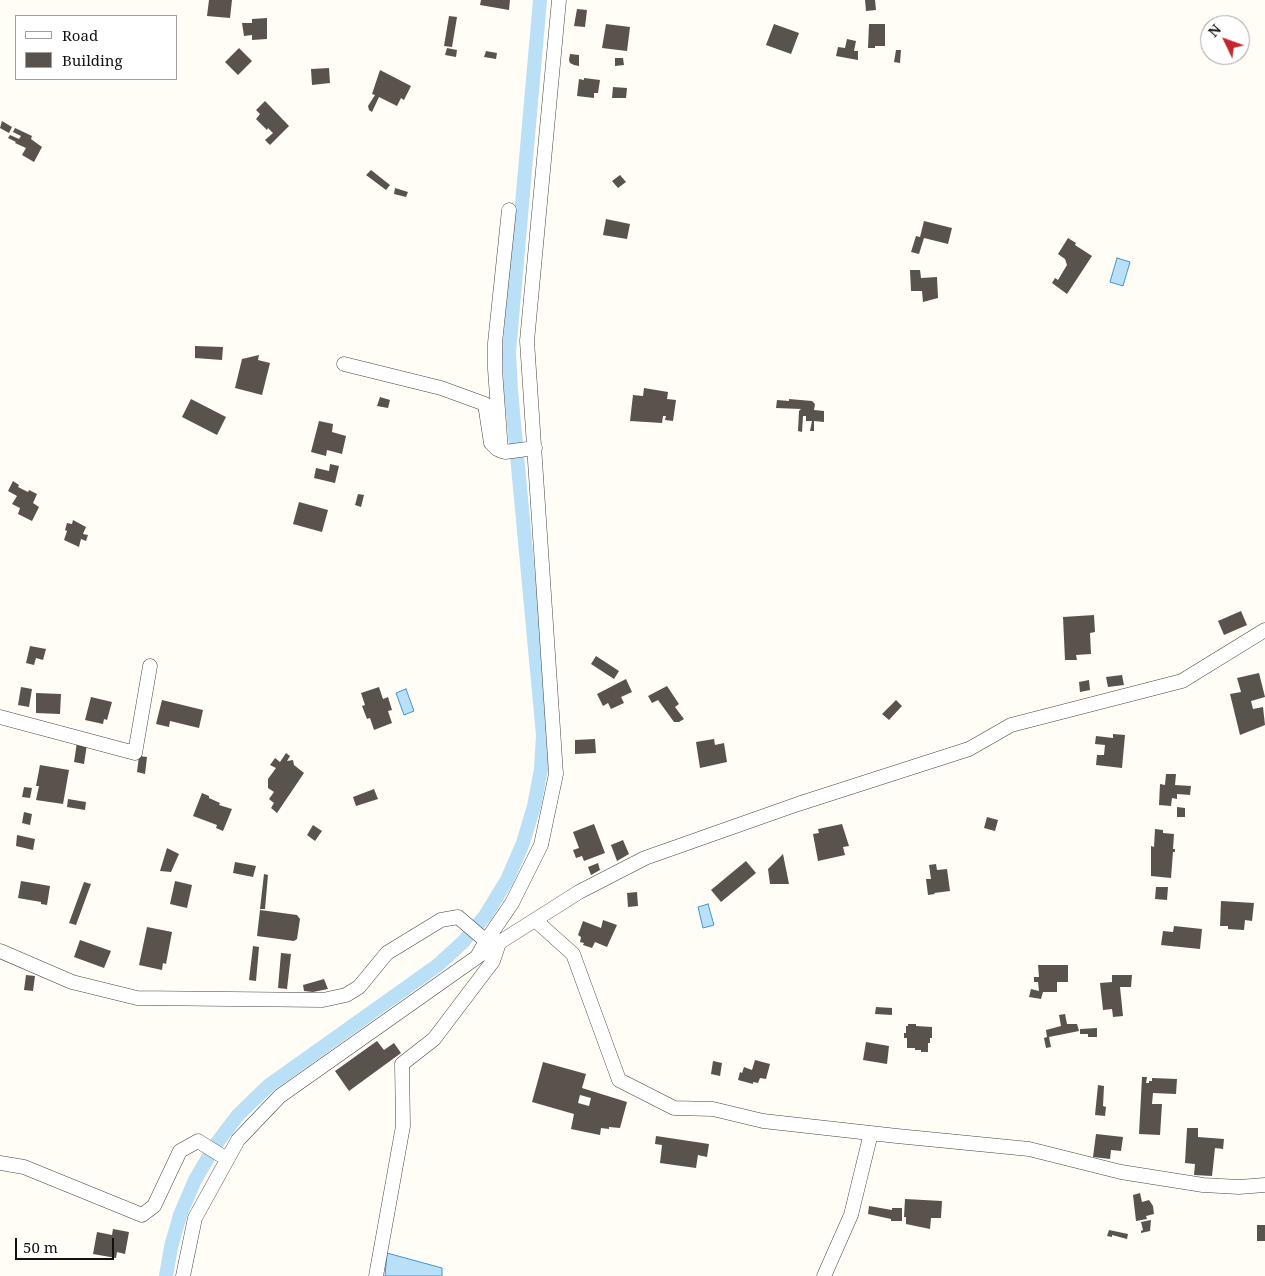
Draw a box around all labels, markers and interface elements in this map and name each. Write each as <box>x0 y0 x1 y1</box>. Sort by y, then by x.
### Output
legend <box>15 15 178 80</box>
north arrow <box>1200 15 1250 65</box>
text: N <box>1203 20 1225 41</box>
text: Road <box>62 25 98 45</box>
text: Building <box>62 50 123 70</box>
scale bar <box>18 1228 116 1260</box>
text: 50 m <box>23 1237 58 1257</box>

